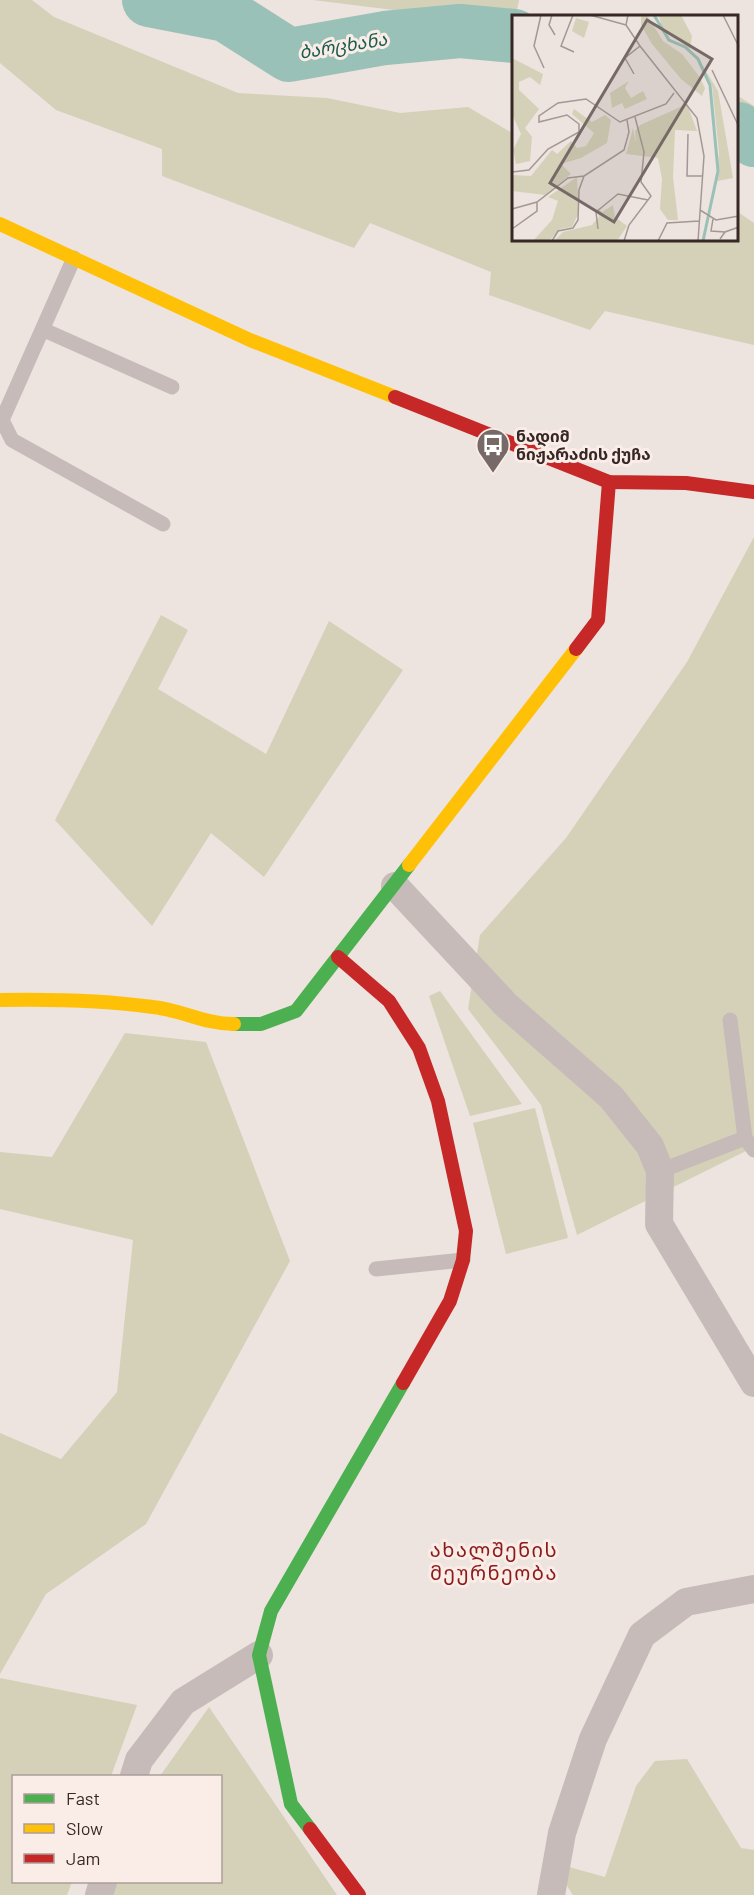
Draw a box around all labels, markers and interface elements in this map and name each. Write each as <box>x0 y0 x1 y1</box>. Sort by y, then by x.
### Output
inset map <box>512 15 739 242</box>
water label: ბარცხანა <box>297 27 389 64</box>
place label: ნადიმ ნიჟარაძის ქუჩა <box>516 426 651 464</box>
bus stop icon: ნადიმ ნიჟარაძის ქუჩა <box>475 427 511 474</box>
district label: ახალშენის მეურნეობა <box>430 1537 558 1585</box>
legend <box>12 1775 222 1883</box>
text: Fast <box>66 1787 100 1809</box>
text: Slow <box>66 1817 103 1839</box>
text: Jam <box>66 1847 100 1869</box>

